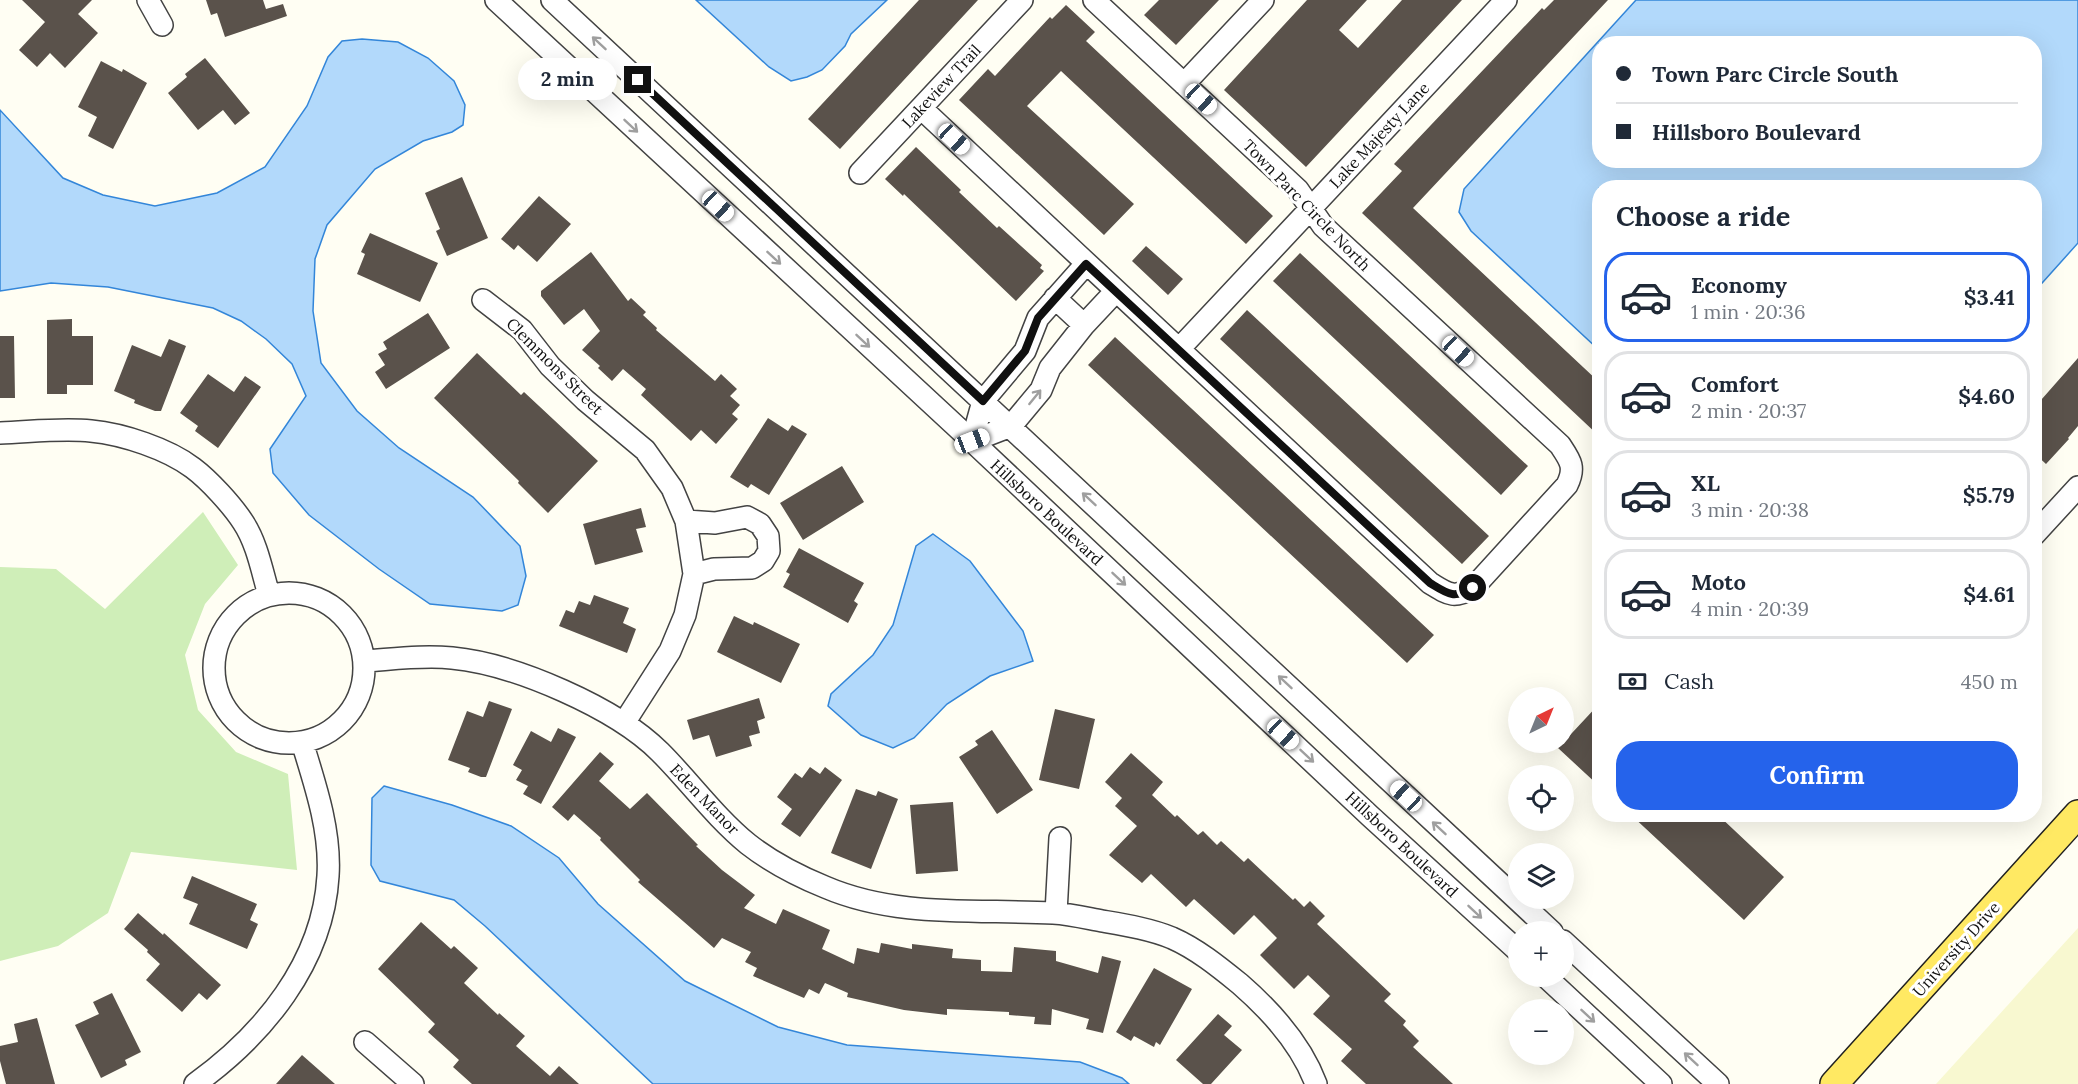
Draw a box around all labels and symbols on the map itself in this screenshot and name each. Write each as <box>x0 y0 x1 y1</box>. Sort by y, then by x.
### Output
one-way arrow <box>591 36 606 50</box>
street label: Lakeview Trail <box>897 40 985 132</box>
callout: 2 min <box>518 59 617 101</box>
route end <box>624 66 651 93</box>
street label: Lake Majesty Lane <box>1325 78 1433 192</box>
car <box>1182 80 1220 118</box>
one-way arrow <box>623 119 638 133</box>
car <box>935 120 973 158</box>
street label: Town Parc Circle North <box>1239 135 1375 275</box>
car <box>699 187 737 225</box>
one-way arrow <box>766 251 781 266</box>
street label: Clemmons Street <box>502 313 608 419</box>
car <box>1439 332 1477 370</box>
one-way arrow <box>855 334 870 348</box>
one-way arrow <box>1029 389 1042 405</box>
car <box>952 426 992 456</box>
street label: Hillsboro Boulevard <box>987 455 1108 570</box>
one-way arrow <box>1082 492 1097 506</box>
one-way arrow <box>1111 572 1126 586</box>
route start <box>1459 574 1486 601</box>
one-way arrow <box>1277 675 1292 690</box>
north arrow <box>1508 687 1574 753</box>
car <box>1264 715 1302 753</box>
one-way arrow <box>1299 749 1314 763</box>
street label: Eden Manor <box>666 759 744 839</box>
car <box>1387 777 1425 815</box>
street label: Hillsboro Boulevard <box>1342 787 1463 902</box>
one-way arrow <box>1432 821 1447 835</box>
street label: University Drive <box>1908 897 2004 1001</box>
one-way arrow <box>1467 905 1482 919</box>
one-way arrow <box>1581 1009 1596 1023</box>
one-way arrow <box>1684 1052 1699 1066</box>

